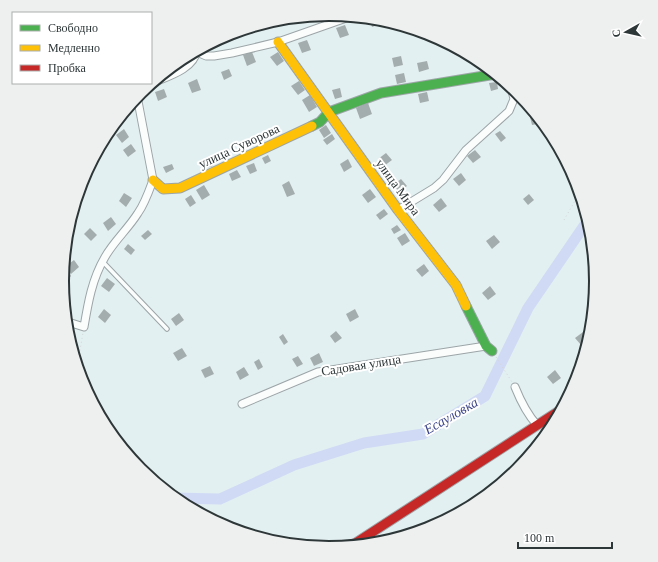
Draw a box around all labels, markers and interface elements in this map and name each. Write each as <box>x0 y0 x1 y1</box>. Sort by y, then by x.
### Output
legend <box>12 12 152 84</box>
north arrow <box>606 12 646 52</box>
text: Свободно <box>48 21 98 35</box>
text: С <box>610 29 623 38</box>
text: Медленно <box>48 41 100 55</box>
text: Пробка <box>48 61 86 75</box>
street label: улица Суворова <box>196 121 282 171</box>
street label: улица Мира <box>372 156 424 218</box>
street label: Садовая улица <box>320 351 402 379</box>
water label: Есауловка <box>421 395 481 438</box>
scale bar <box>518 524 612 550</box>
text: 100 m <box>524 531 555 545</box>

